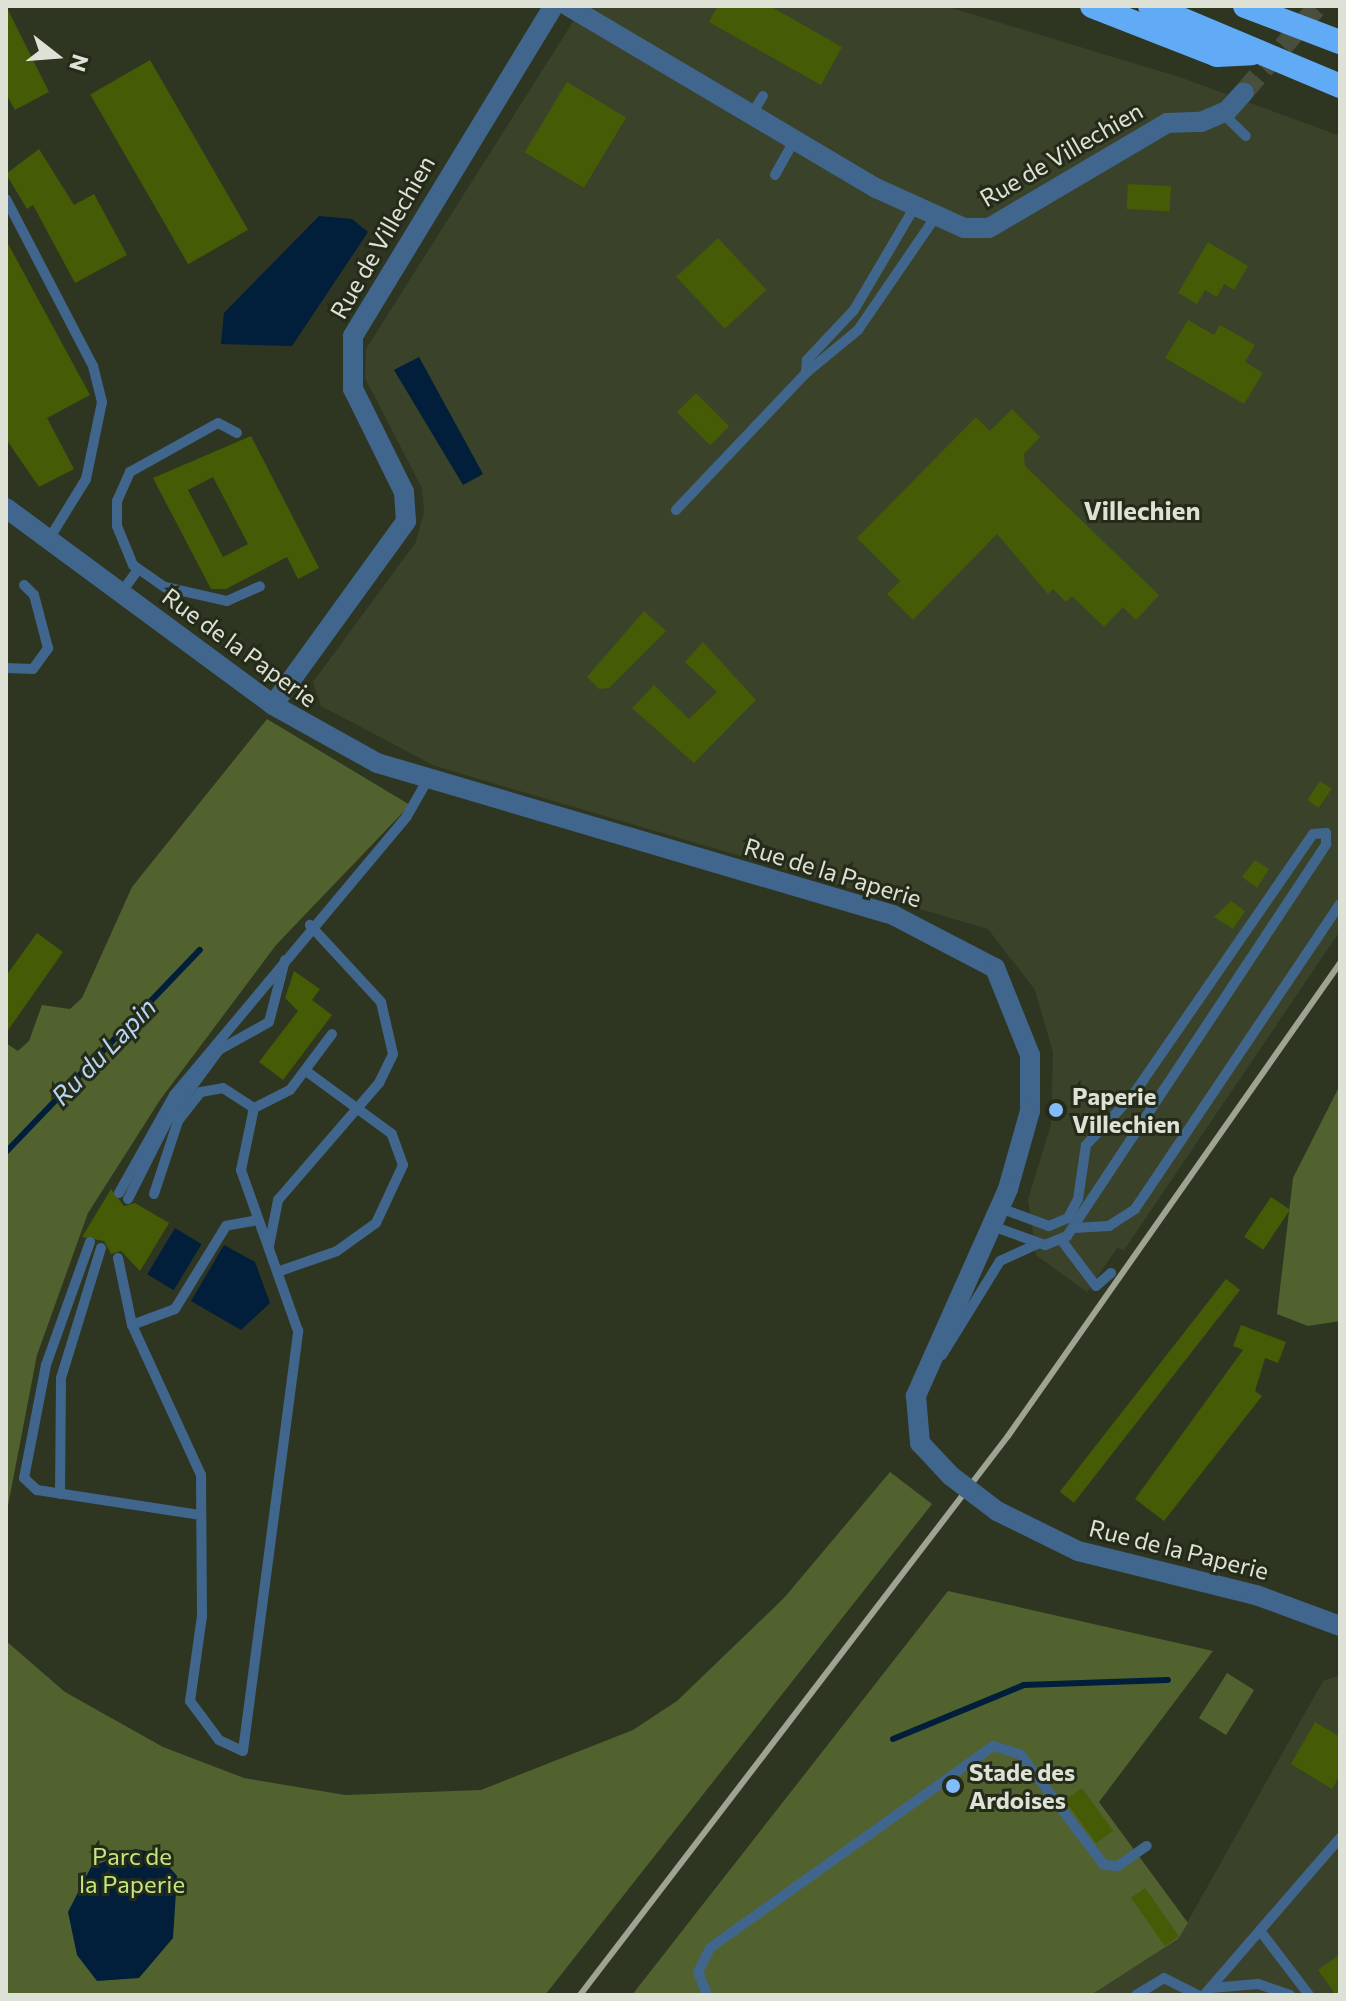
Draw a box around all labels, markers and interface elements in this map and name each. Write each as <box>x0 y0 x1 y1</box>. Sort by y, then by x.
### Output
north arrow <box>16 16 96 96</box>
text: N <box>64 51 95 75</box>
street label: Rue de Villechien <box>974 96 1148 212</box>
street label: Rue de Villechien <box>324 150 440 324</box>
district label: Villechien <box>1083 494 1201 526</box>
street label: Rue de la Paperie <box>157 581 323 713</box>
street label: Rue de la Paperie <box>741 831 925 913</box>
water label: Ru du Lapin <box>44 991 162 1111</box>
place label: Paperie Villechien <box>1072 1082 1180 1138</box>
marker: Paperie Villechien <box>1047 1101 1065 1119</box>
street label: Rue de la Paperie <box>1086 1513 1272 1585</box>
place label: Stade des Ardoises <box>969 1758 1075 1814</box>
marker: Stade des Ardoises <box>944 1777 962 1795</box>
park label: Parc de la Paperie <box>79 1842 185 1898</box>

